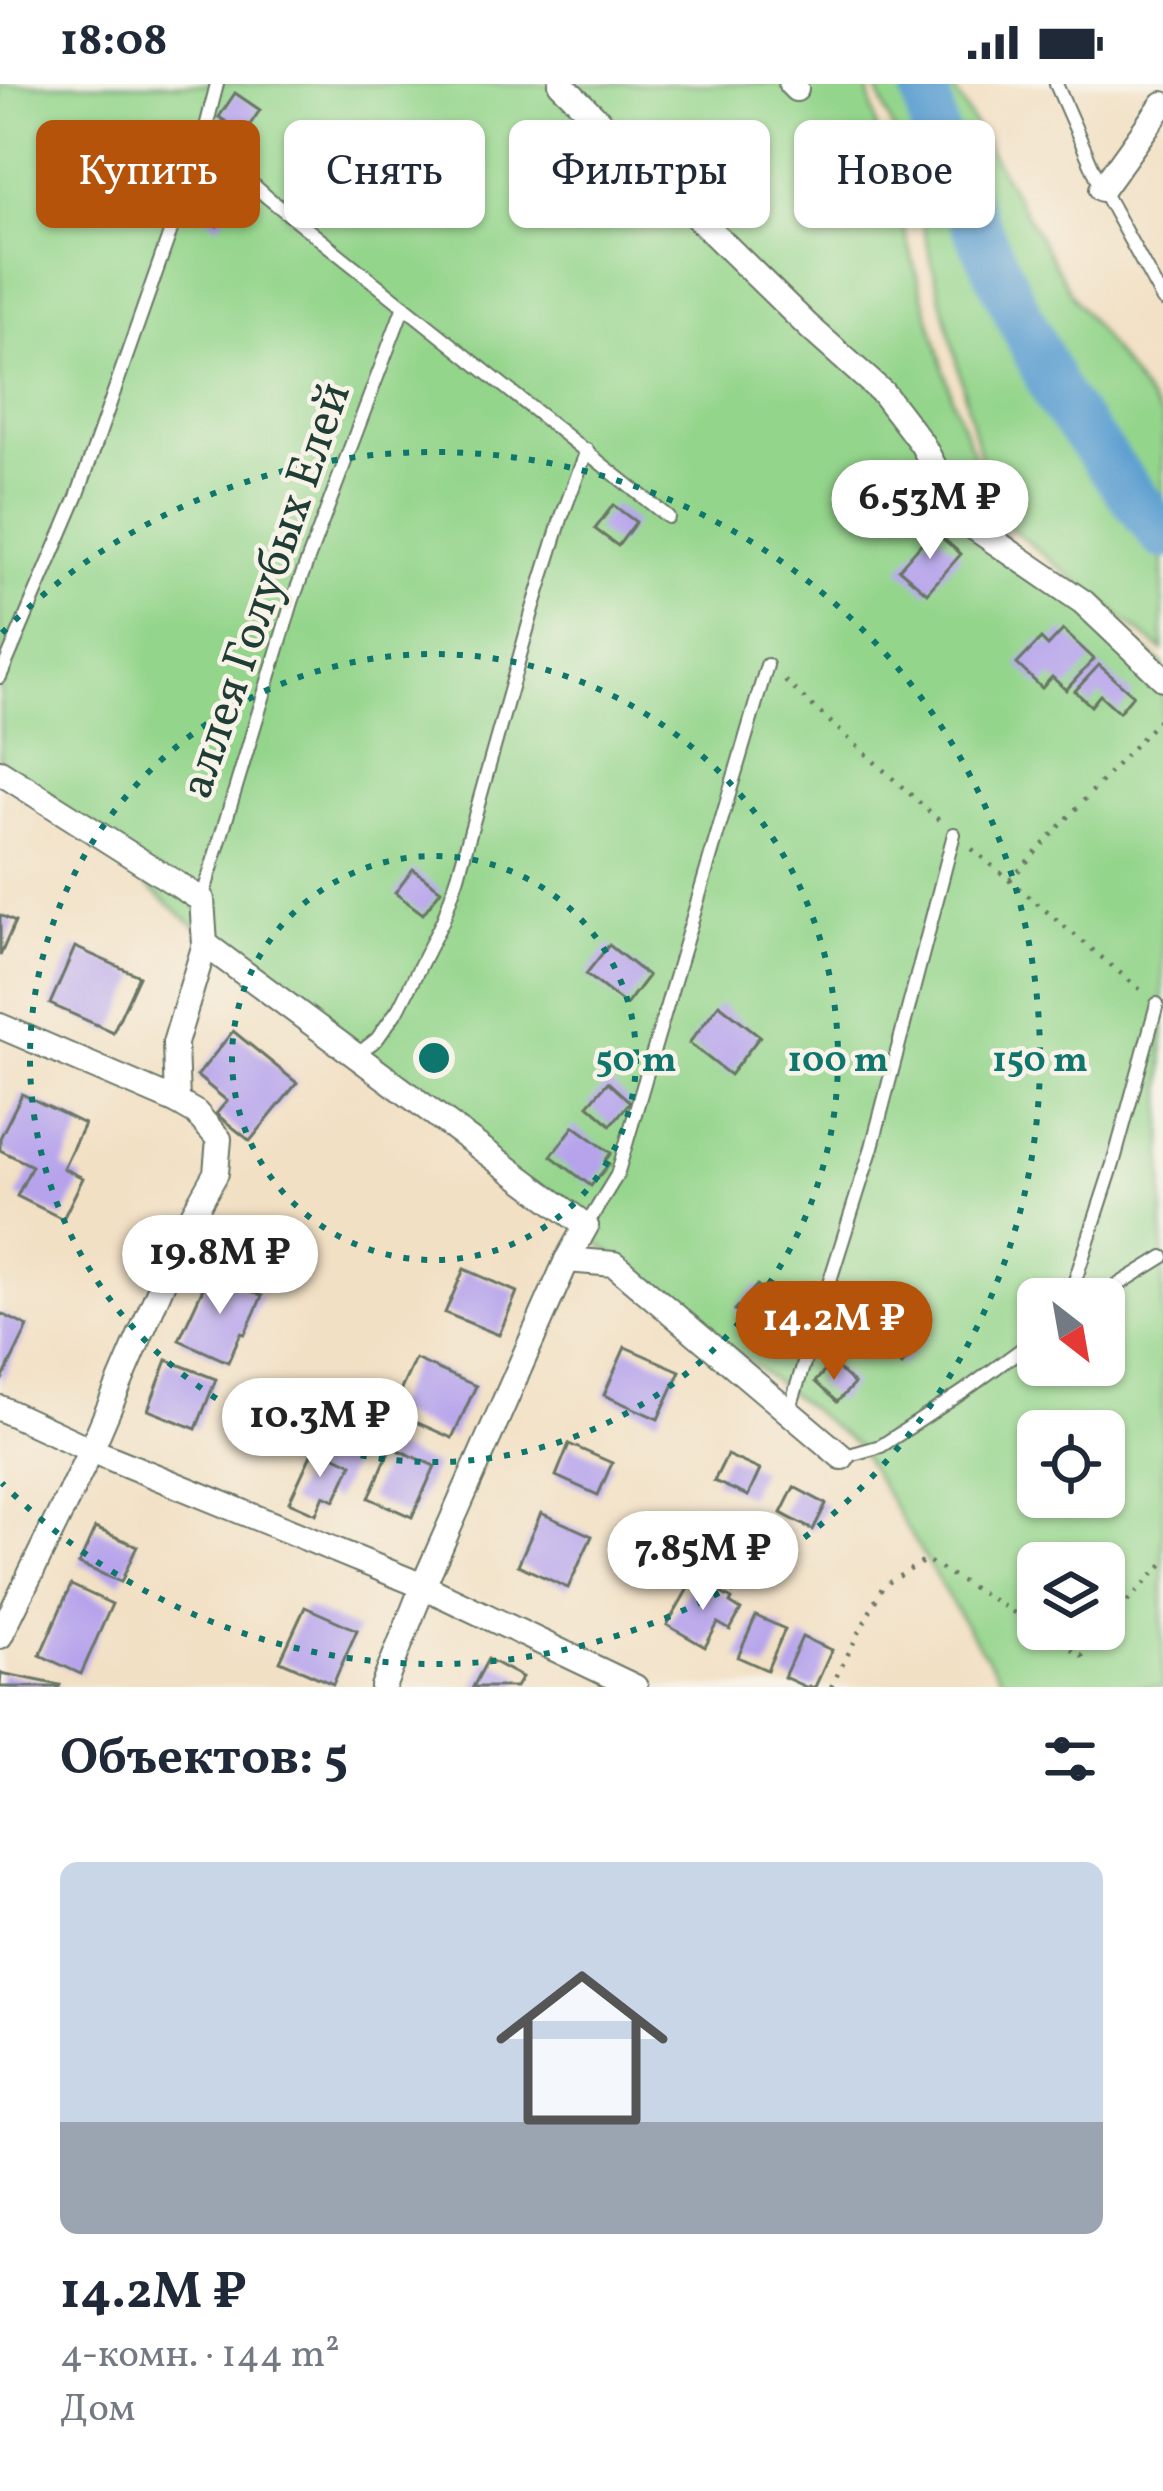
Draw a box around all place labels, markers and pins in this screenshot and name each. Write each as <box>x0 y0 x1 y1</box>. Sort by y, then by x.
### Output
pin: 6.53M ₽ <box>819 460 1041 562</box>
centre of rings <box>413 1037 455 1079</box>
pin: 19.8M ₽ <box>109 1215 331 1317</box>
pin: 14.2M ₽ <box>723 1281 945 1383</box>
pin: 10.3M ₽ <box>209 1378 431 1480</box>
pin: 7.85M ₽ <box>592 1511 814 1613</box>

